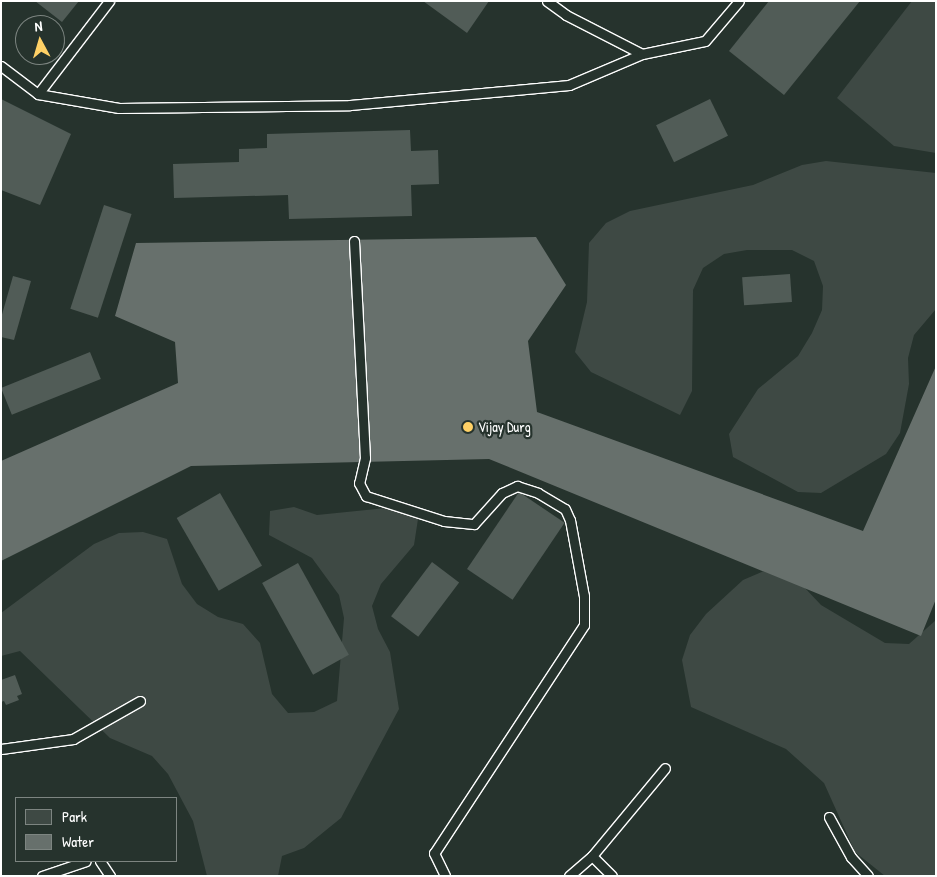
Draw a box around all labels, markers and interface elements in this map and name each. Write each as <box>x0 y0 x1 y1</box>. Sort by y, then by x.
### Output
north arrow <box>15 15 65 65</box>
text: N <box>34 16 43 35</box>
place label: Vijay Durg <box>478 419 531 435</box>
marker: Vijay Durg <box>462 421 474 433</box>
legend <box>15 797 178 862</box>
text: Park <box>62 806 87 827</box>
text: Water <box>62 831 94 852</box>

